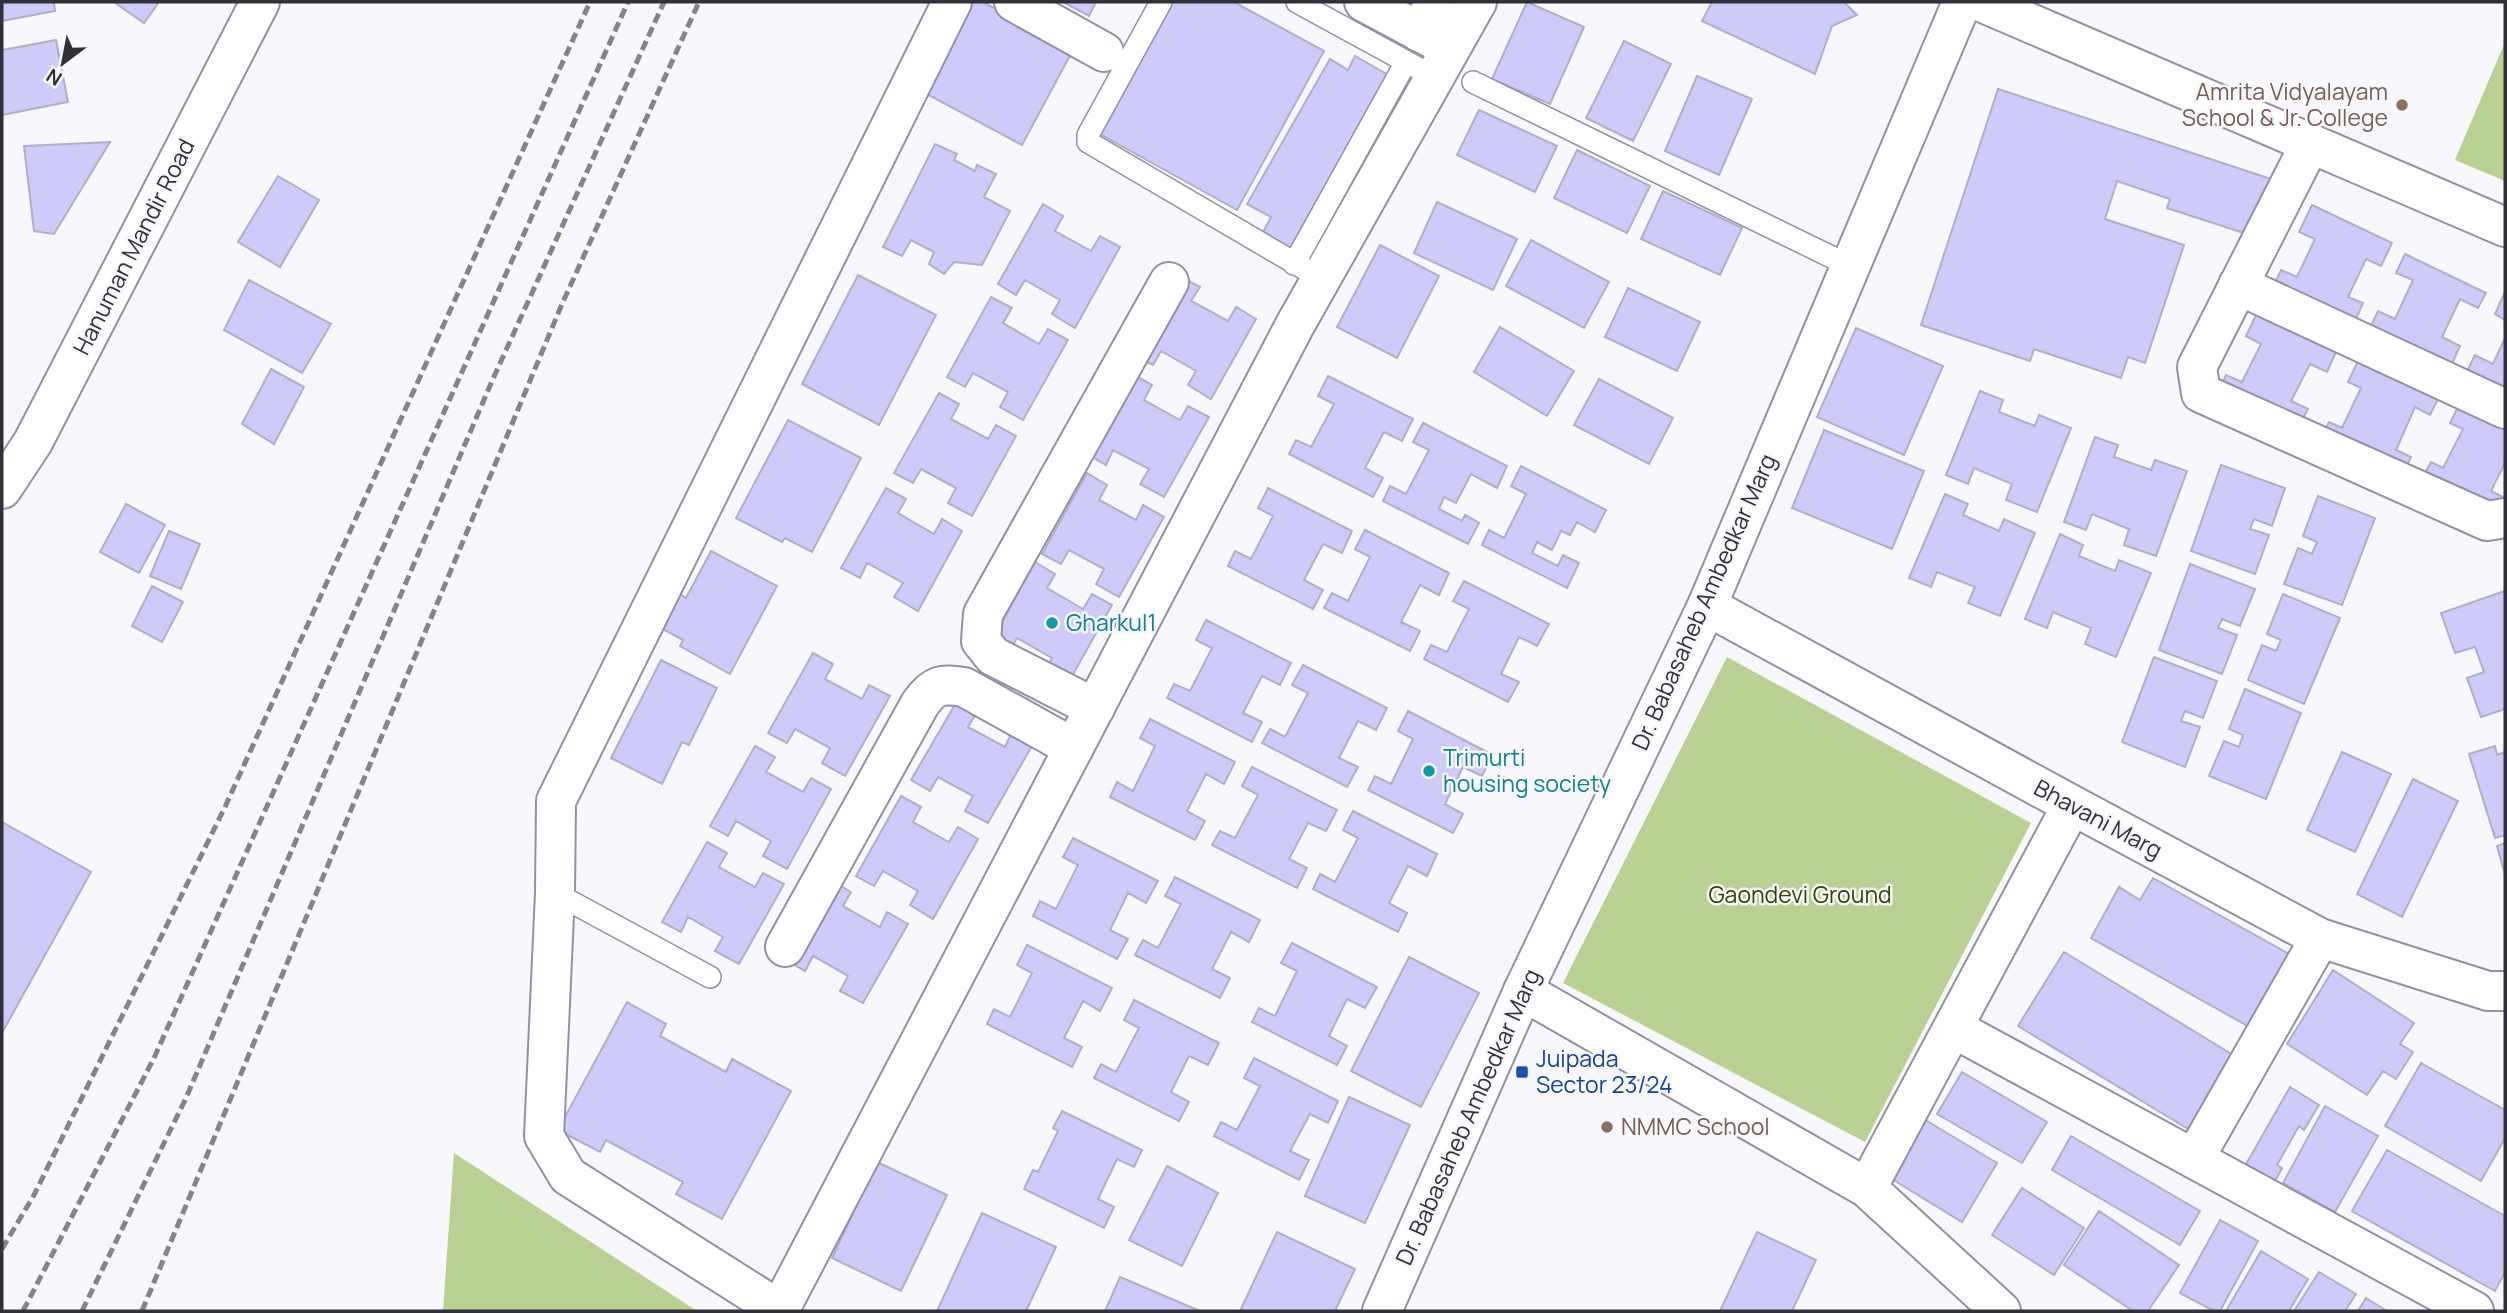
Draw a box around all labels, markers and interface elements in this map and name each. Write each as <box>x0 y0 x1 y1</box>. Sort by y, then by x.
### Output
north arrow <box>28 28 98 98</box>
text: N <box>41 63 67 92</box>
place label: Amrita Vidyalayam School & Jr. College <box>2182 75 2388 133</box>
marker: Amrita Vidyalayam School & Jr. College <box>2394 97 2410 113</box>
street label: Hanuman Mandir Road <box>65 133 201 360</box>
street label: Dr. Babasaheb Ambedkar Marg <box>1623 448 1783 755</box>
place label: Gharkul1 <box>1066 606 1156 638</box>
marker: Gharkul1 <box>1044 615 1060 631</box>
place label: Trimurti housing society <box>1443 741 1611 799</box>
marker: Trimurti housing society <box>1421 763 1437 779</box>
street label: Bhavani Marg <box>2029 771 2168 865</box>
park label: Gaondevi Ground <box>1708 878 1892 910</box>
street label: Dr. Babasaheb Ambedkar Marg <box>1387 963 1547 1270</box>
place label: Juipada Sector 23/24 <box>1536 1042 1673 1100</box>
marker: Juipada Sector 23/24 <box>1514 1064 1530 1080</box>
place label: NMMC School <box>1621 1110 1770 1142</box>
marker: NMMC School <box>1599 1119 1615 1135</box>

